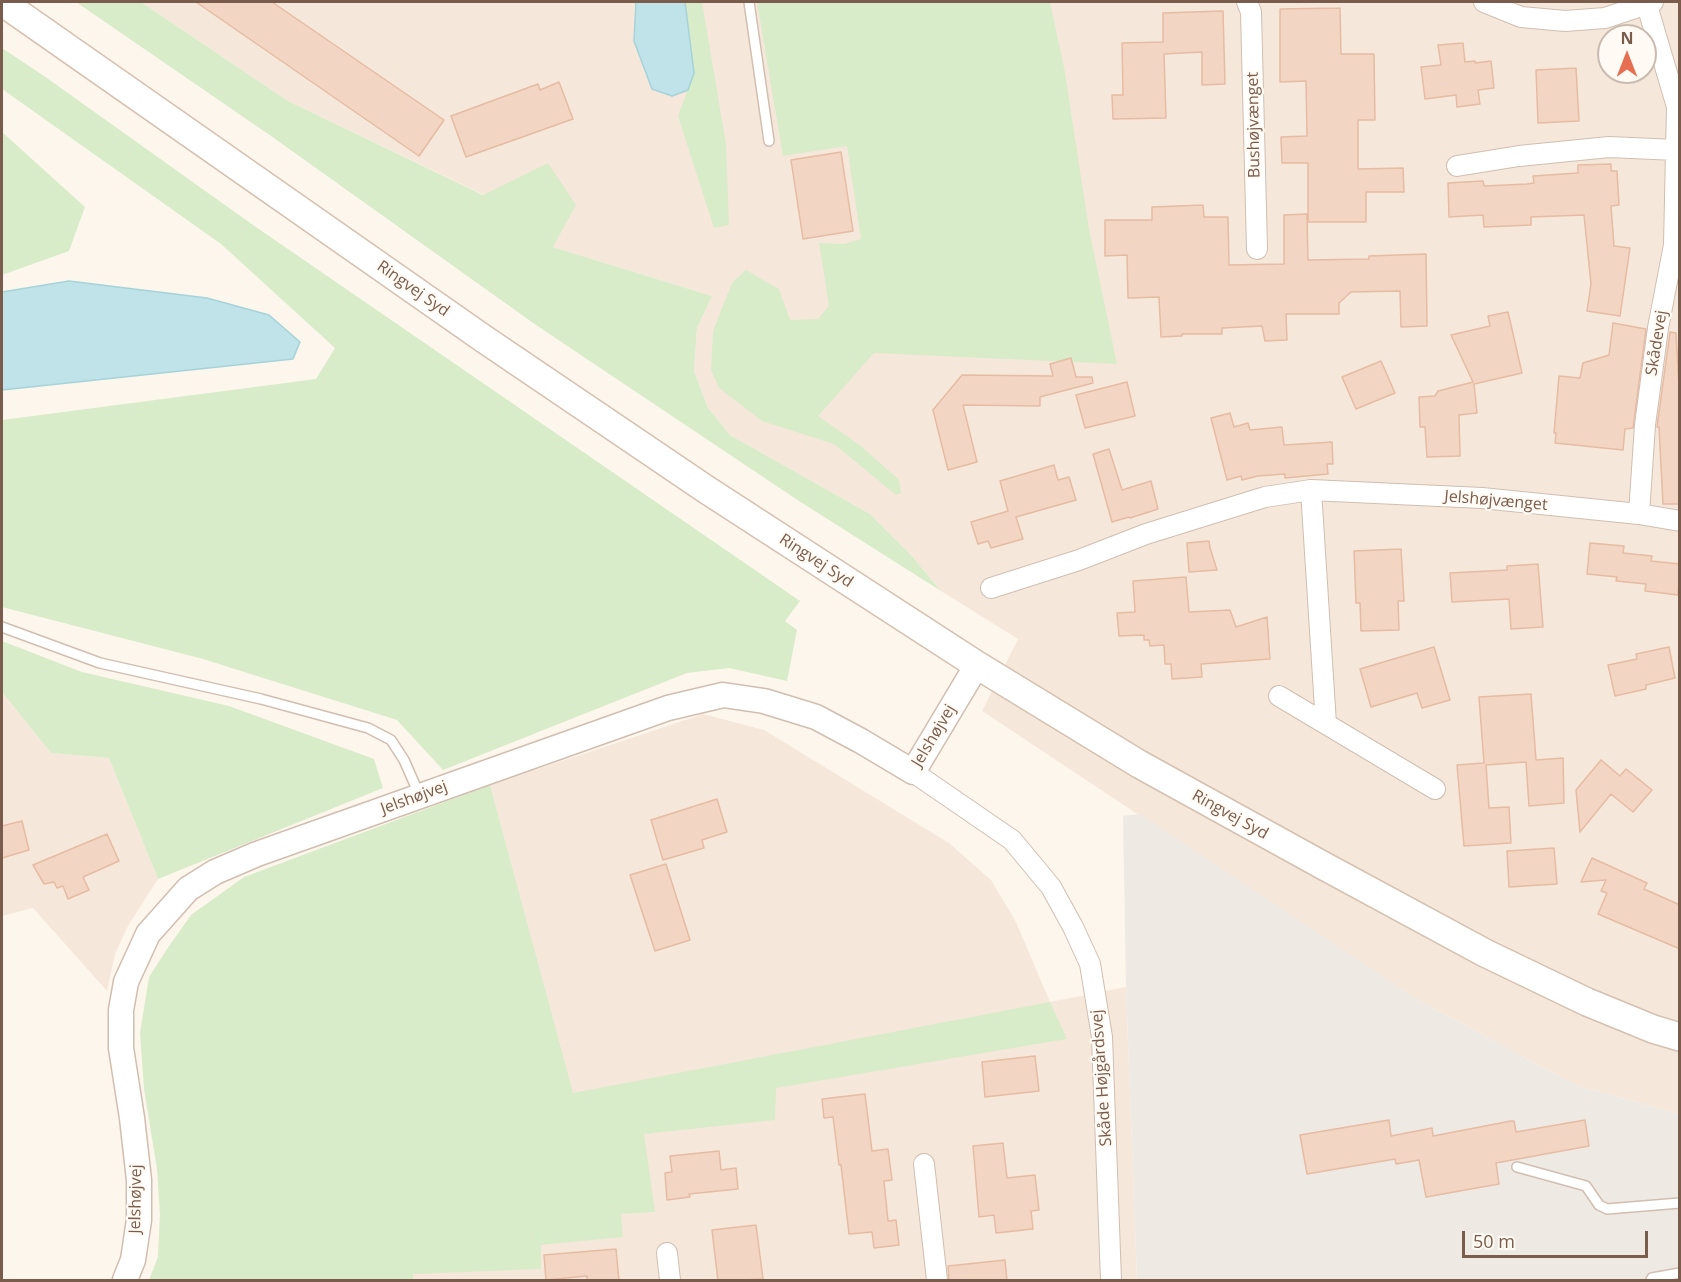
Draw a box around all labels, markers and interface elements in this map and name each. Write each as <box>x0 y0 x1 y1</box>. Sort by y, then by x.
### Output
north arrow <box>1597 24 1657 84</box>
text: N <box>1620 27 1634 49</box>
street label: Bushøjvænget <box>1243 72 1265 178</box>
street label: Ringvej Syd <box>373 257 453 321</box>
street label: Skådevej <box>1642 309 1672 377</box>
street label: Jelshøjvænget <box>1444 487 1548 515</box>
street label: Ringvej Syd <box>775 530 857 592</box>
street label: Jelshøjvej <box>908 701 960 771</box>
street label: Jelshøjvej <box>378 777 450 819</box>
street label: Ringvej Syd <box>1189 786 1271 844</box>
street label: Skåde Højgårdsvej <box>1088 1009 1116 1147</box>
street label: Jelshøjvej <box>126 1164 146 1234</box>
scale bar <box>1465 1219 1651 1257</box>
text: 50 m <box>1473 1229 1515 1253</box>

